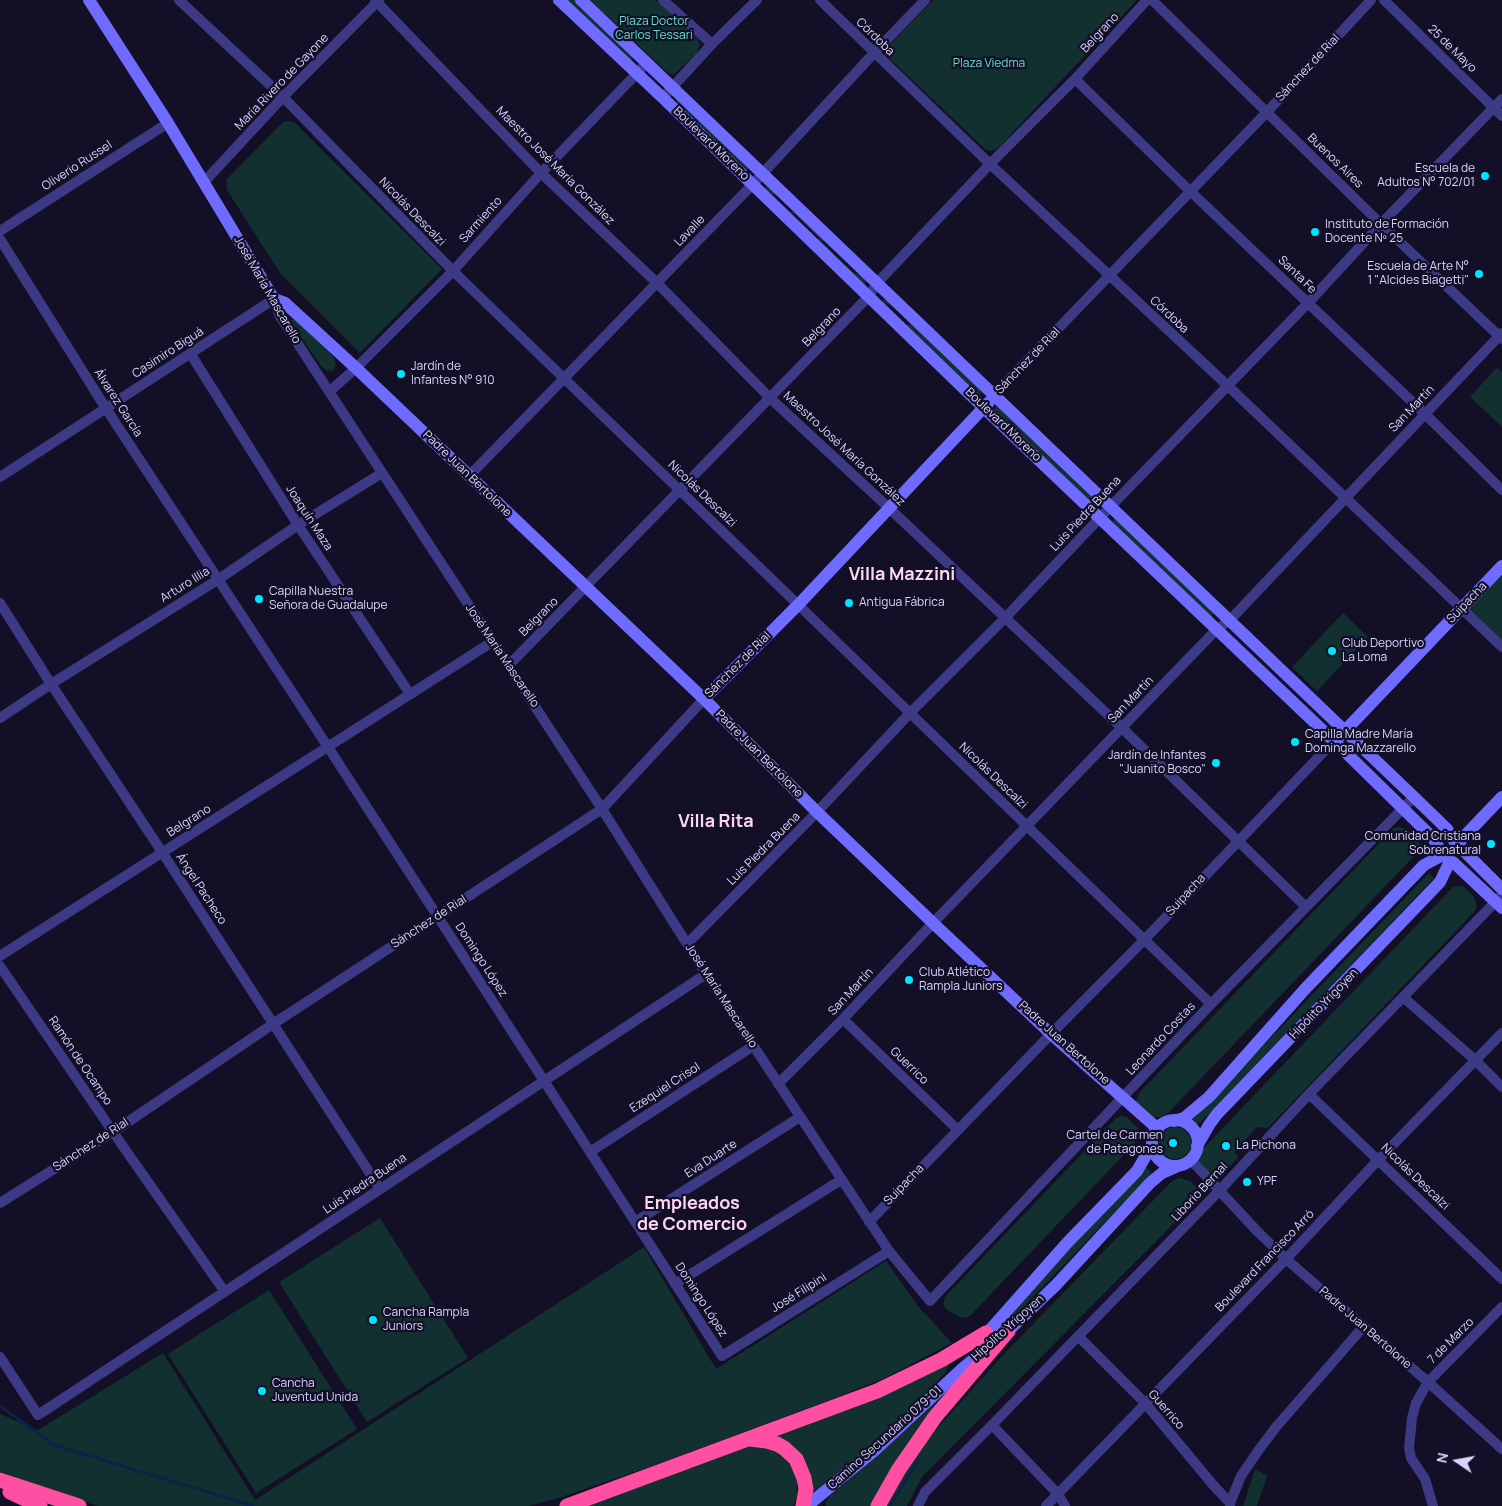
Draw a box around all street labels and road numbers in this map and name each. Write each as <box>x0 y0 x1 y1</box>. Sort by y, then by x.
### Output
street label: Belgrano <box>1078 10 1122 56</box>
street label: Córdoba <box>853 15 897 59</box>
street label: 25 de Mayo <box>1425 22 1479 76</box>
street label: María Rivero de Gayone <box>232 31 332 133</box>
street label: Sánchez de Rial <box>1273 31 1343 105</box>
street label: Maestro José María González <box>493 104 617 228</box>
street label: Boulevard Moreno <box>670 104 752 184</box>
street label: Buenos Aires <box>1304 131 1366 191</box>
street label: Oliverio Russel <box>39 138 115 194</box>
street label: Nicolás Descalzi <box>376 175 448 249</box>
street label: Sarmiento <box>457 194 505 246</box>
street label: Lavalle <box>672 212 708 250</box>
street label: José María Mascarello <box>230 234 304 346</box>
street label: Santa Fe <box>1275 253 1319 297</box>
street label: Córdoba <box>1147 293 1191 337</box>
street label: Belgrano <box>800 304 844 350</box>
street label: Casimiro Biguá <box>130 325 206 381</box>
street label: Sánchez de Rial <box>993 325 1063 397</box>
street label: Álvarez García <box>91 366 145 440</box>
street label: San Martín <box>1386 383 1438 435</box>
street label: Boulevard Moreno <box>962 385 1044 465</box>
street label: Maestro José María González <box>780 389 908 509</box>
street label: Padre Juan Bertolone <box>420 428 514 520</box>
street label: Nicolás Descalzi <box>665 458 739 530</box>
street label: Luis Piedra Buena <box>1048 474 1124 554</box>
street label: Joaquín Maza <box>282 483 336 553</box>
street label: Arturo Illia <box>158 564 212 606</box>
street label: Suipacha <box>1444 579 1490 627</box>
street label: Belgrano <box>517 595 561 639</box>
street label: José María Mascarello <box>462 602 542 710</box>
street label: Sánchez de Rial <box>702 629 774 701</box>
street label: San Martín <box>1105 674 1157 726</box>
street label: Padre Juan Bertolone <box>712 707 806 801</box>
street label: Nicolás Descalzi <box>956 740 1030 812</box>
street label: Belgrano <box>164 802 214 840</box>
street label: Luis Piedra Buena <box>725 810 803 888</box>
street label: Ángel Pacheco <box>173 851 229 927</box>
street label: Suipacha <box>1163 871 1209 919</box>
street label: Sánchez de Rial <box>389 892 469 952</box>
street label: Domingo López <box>452 920 510 1000</box>
street label: José María Mascarello <box>682 941 760 1051</box>
street label: San Martín <box>825 965 877 1019</box>
street label: Hipólito Yrigoyen <box>1287 966 1361 1042</box>
street label: Padre Juan Bertolone <box>1015 998 1113 1088</box>
street label: Leonardo Costas <box>1123 1000 1199 1078</box>
street label: Ramón de Ocampo <box>45 1014 115 1108</box>
street label: Guerrico <box>887 1044 931 1088</box>
street label: Ezequiel Crisol <box>627 1060 703 1116</box>
street label: Sánchez de Rial <box>51 1115 131 1175</box>
street label: Eva Duarte <box>682 1137 740 1181</box>
street label: Nicolás Descalzi <box>1378 1141 1452 1213</box>
street label: Luis Piedra Buena <box>321 1151 409 1217</box>
street label: Liborio Bernal <box>1169 1160 1231 1224</box>
street label: Suipacha <box>881 1161 927 1209</box>
street label: Boulevard Francisco Arró <box>1213 1207 1317 1315</box>
street label: Domingo López <box>672 1260 730 1340</box>
street label: José Filipini <box>769 1270 829 1316</box>
street label: Padre Juan Bertolone <box>1316 1284 1414 1372</box>
street label: Hipólito Yrigoyen <box>969 1292 1047 1364</box>
street label: 7 de Marzo <box>1425 1315 1477 1367</box>
street label: Camino Secundario 079-01 <box>825 1383 945 1493</box>
street label: Guerrico <box>1145 1387 1187 1433</box>

